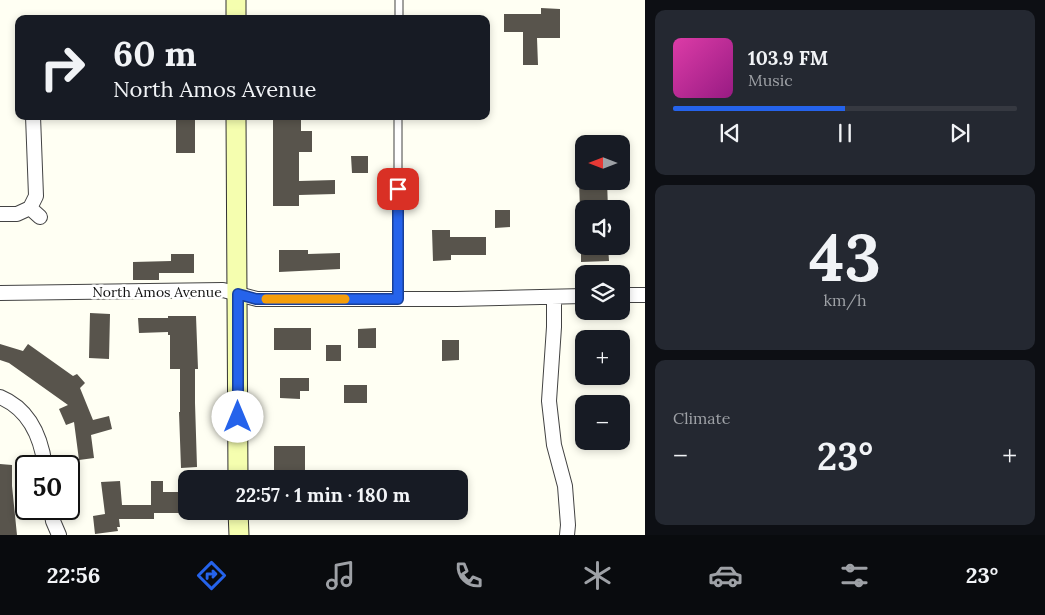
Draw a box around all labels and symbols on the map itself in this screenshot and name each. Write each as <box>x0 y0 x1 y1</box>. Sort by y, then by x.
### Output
north arrow <box>575 135 630 190</box>
pin <box>377 168 419 210</box>
street label: North Amos Avenue <box>92 283 222 301</box>
position arrow <box>211 390 263 442</box>
speed limit sign: 50 <box>15 455 80 520</box>

